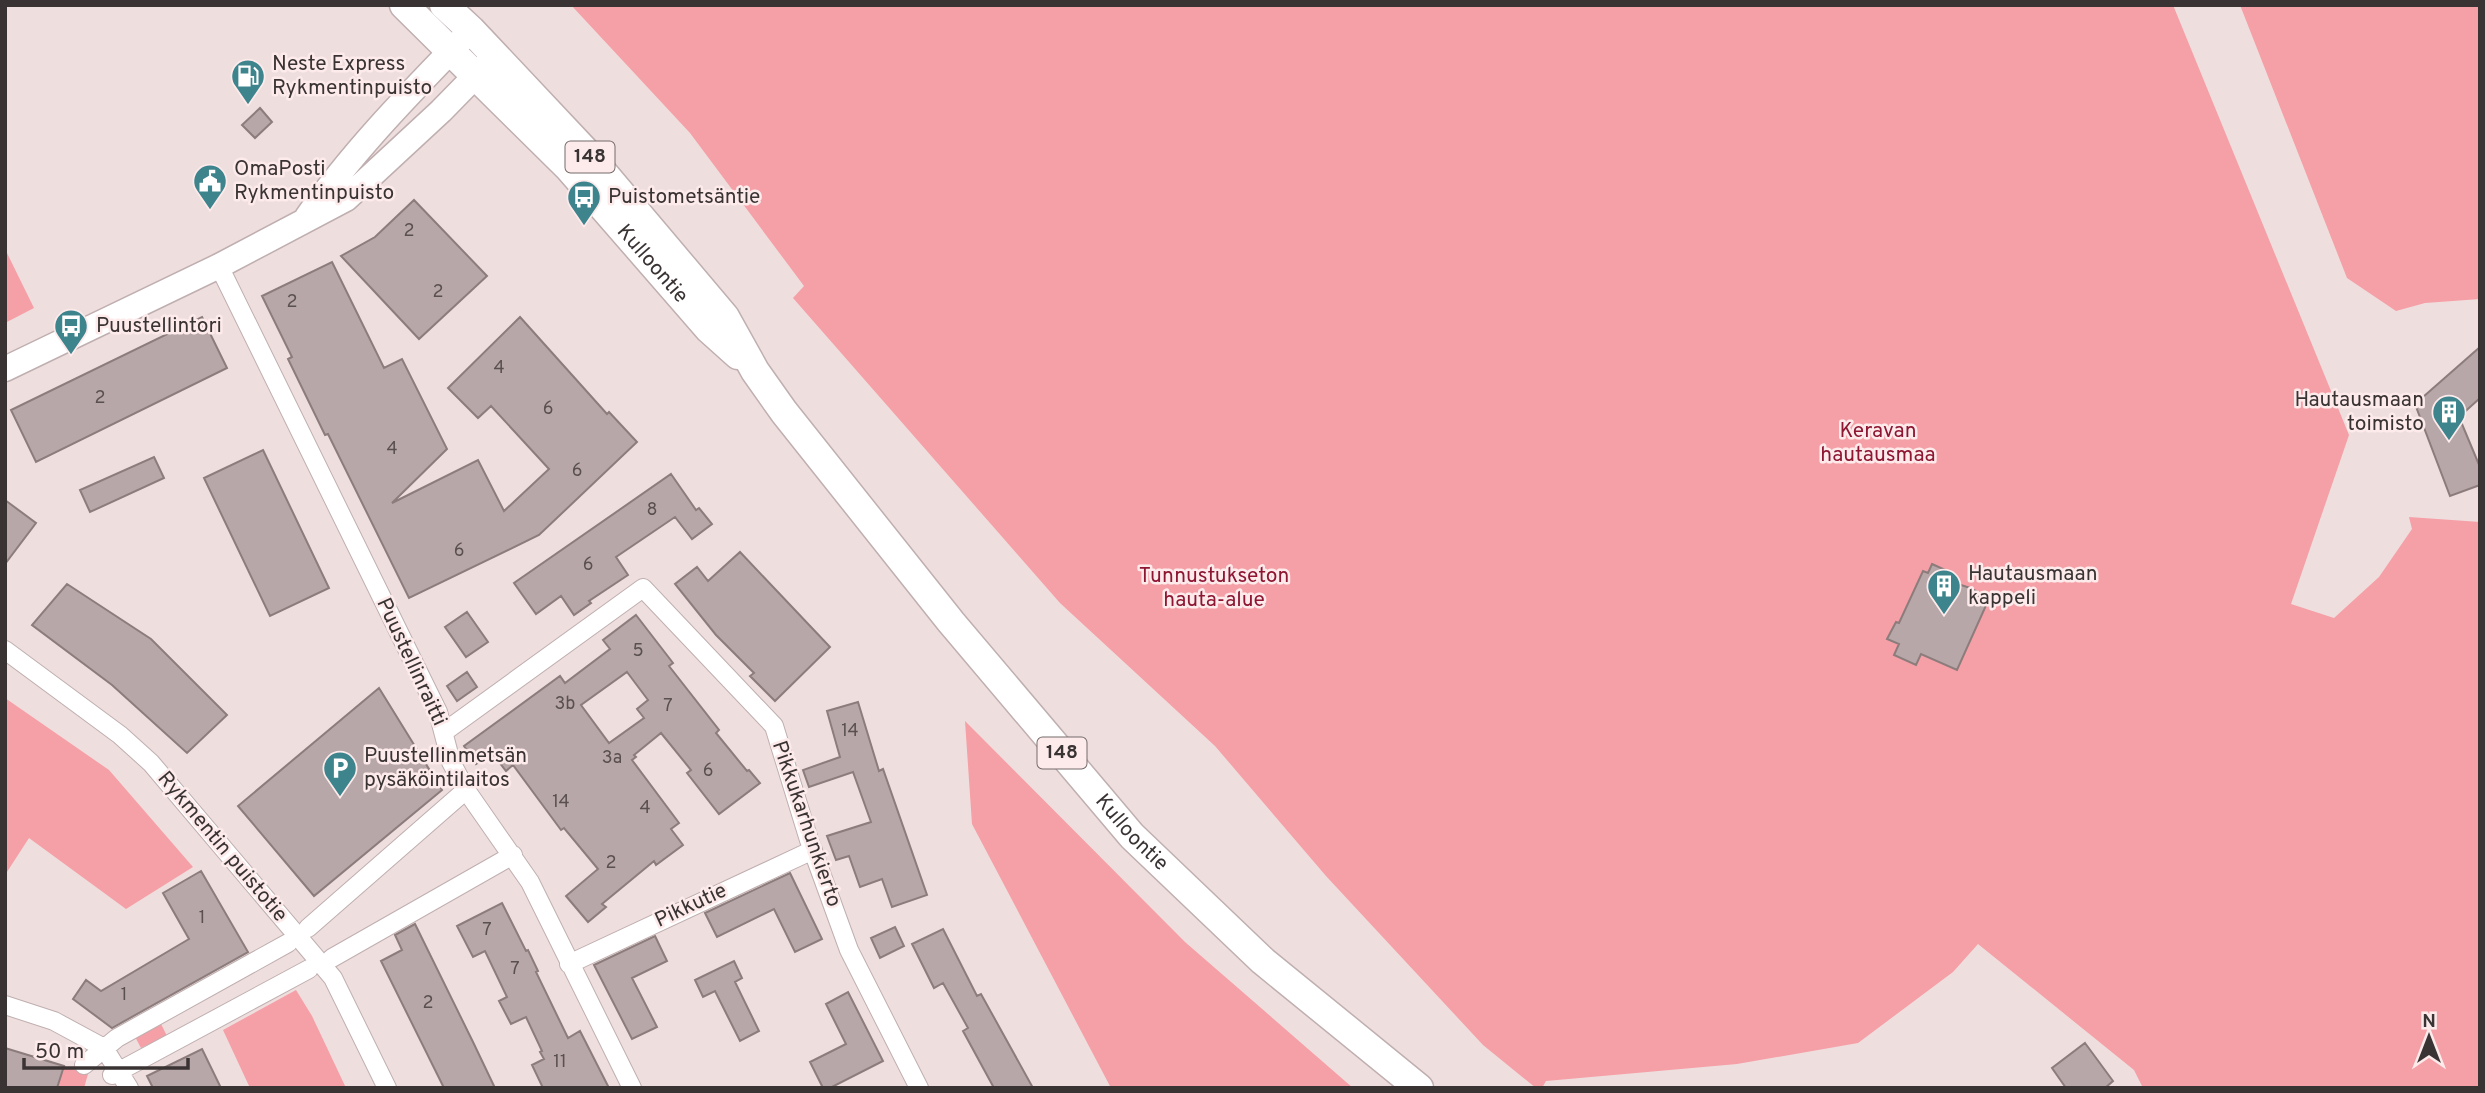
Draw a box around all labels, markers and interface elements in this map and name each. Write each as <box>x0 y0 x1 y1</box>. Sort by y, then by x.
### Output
place label: Neste Express Rykmentinpuisto <box>272 51 432 102</box>
fuel station icon: Neste Express Rykmentinpuisto <box>229 57 267 106</box>
road number: 148 <box>566 141 614 172</box>
place label: OmaPosti Rykmentinpuisto <box>234 156 394 207</box>
public building icon: OmaPosti Rykmentinpuisto <box>191 162 229 211</box>
bus stop icon: Puistometsäntie <box>565 178 603 227</box>
place label: Puistometsäntie <box>608 184 760 211</box>
street label: Kulloontie <box>611 219 694 309</box>
house number: 2 <box>403 220 415 243</box>
house number: 2 <box>432 281 444 304</box>
house number: 2 <box>286 291 298 314</box>
bus stop icon: Puustellintori <box>52 307 90 356</box>
place label: Puustellintori <box>96 313 222 340</box>
house number: 4 <box>493 357 505 380</box>
house number: 2 <box>94 387 106 410</box>
place label: Hautausmaan toimisto <box>2294 387 2424 438</box>
building icon: Hautausmaan toimisto <box>2430 393 2468 442</box>
house number: 6 <box>543 398 553 421</box>
park label: Keravan hautausmaa <box>1820 418 1936 469</box>
house number: 4 <box>386 438 398 461</box>
house number: 6 <box>572 460 582 483</box>
house number: 8 <box>647 499 658 522</box>
house number: 6 <box>454 540 464 563</box>
house number: 6 <box>583 554 593 577</box>
place label: Hautausmaan kappeli <box>1968 561 2098 612</box>
park label: Tunnustukseton hauta-alue <box>1139 563 1289 614</box>
building icon: Hautausmaan kappeli <box>1925 567 1963 616</box>
street label: Puustellinraitti <box>370 594 452 730</box>
house number: 5 <box>632 640 644 663</box>
house number: 3b <box>555 693 575 716</box>
house number: 7 <box>663 695 673 718</box>
house number: 14 <box>841 720 859 743</box>
street label: Pikkukarhunkierto <box>765 737 847 911</box>
road number: 148 <box>1038 738 1086 768</box>
place label: Puustellinmetsän pysäköintilaitos <box>364 743 527 794</box>
house number: 3a <box>602 747 622 770</box>
parking icon: Puustellinmetsän pysäköintilaitos <box>321 749 359 798</box>
house number: 6 <box>703 760 713 783</box>
street label: Rykmentin puistotie <box>151 766 293 928</box>
street label: Kulloontie <box>1089 789 1174 877</box>
house number: 14 <box>552 791 570 814</box>
house number: 4 <box>639 797 651 820</box>
house number: 2 <box>605 852 617 875</box>
street label: Pikkutie <box>651 878 731 934</box>
house number: 1 <box>199 907 205 930</box>
house number: 7 <box>482 919 492 942</box>
house number: 7 <box>510 958 520 981</box>
house number: 1 <box>121 984 127 1007</box>
house number: 2 <box>422 992 434 1015</box>
north arrow <box>2394 1002 2464 1072</box>
text: N <box>2422 1010 2436 1034</box>
scale bar <box>24 1026 189 1070</box>
text: 50 m <box>35 1039 84 1066</box>
house number: 11 <box>553 1051 567 1074</box>

